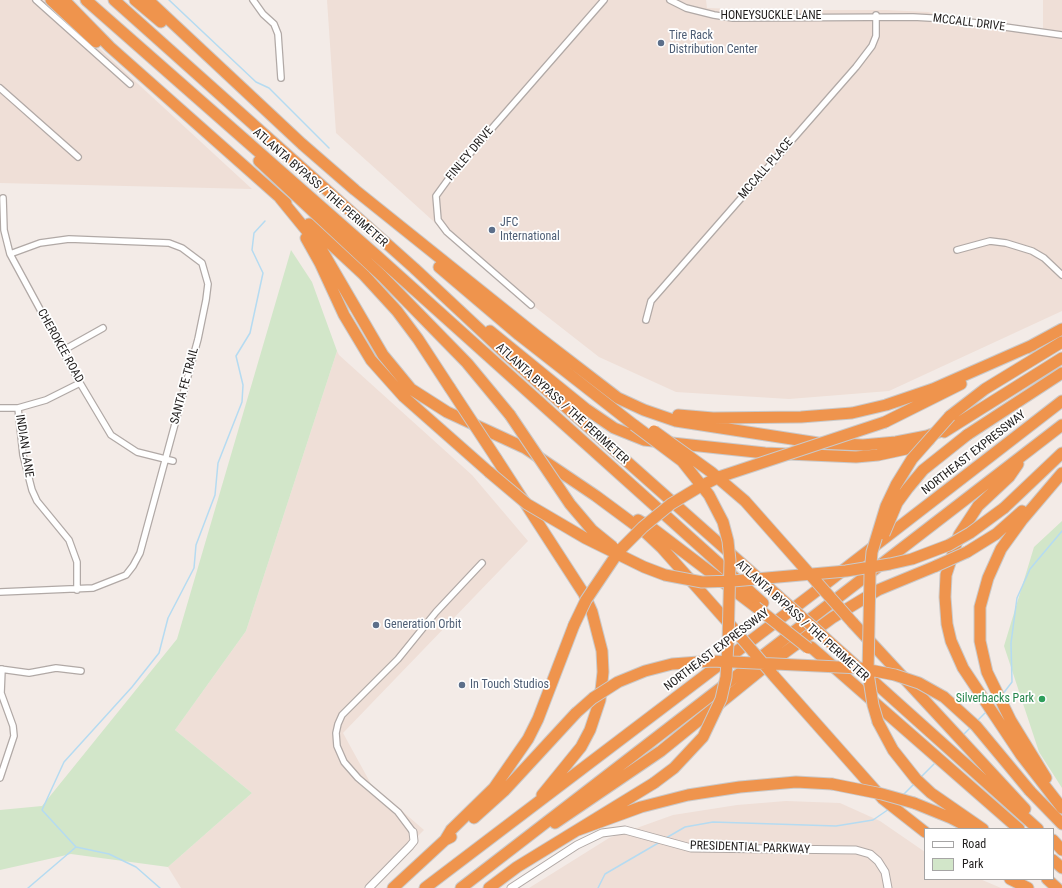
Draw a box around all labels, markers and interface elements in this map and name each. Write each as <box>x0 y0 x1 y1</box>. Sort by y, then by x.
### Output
street label: HONEYSUCKLE LANE <box>720 9 822 23</box>
street label: MCCALL DRIVE <box>932 11 1006 35</box>
place label: Tire Rack Distribution Center <box>669 29 758 57</box>
marker: Tire Rack Distribution Center <box>656 38 666 48</box>
street label: FINLEY DRIVE <box>443 124 497 184</box>
street label: ATLANTA BYPASS / THE PERIMETER <box>250 126 390 250</box>
street label: MCCALL PLACE <box>736 136 796 202</box>
place label: JFC International <box>500 216 560 244</box>
marker: JFC International <box>487 225 497 235</box>
street label: CHEROKEE ROAD <box>34 307 86 385</box>
street label: ATLANTA BYPASS / THE PERIMETER <box>493 341 631 467</box>
street label: SANTA FE TRAIL <box>168 346 202 426</box>
street label: NORTHEAST EXPRESSWAY <box>919 408 1029 498</box>
street label: INDIAN LANE <box>12 413 36 479</box>
street label: ATLANTA BYPASS / THE PERIMETER <box>733 558 871 684</box>
street label: NORTHEAST EXPRESSWAY <box>662 606 772 694</box>
place label: Generation Orbit <box>384 618 461 632</box>
marker: Generation Orbit <box>371 620 381 630</box>
place label: In Touch Studios <box>470 678 549 692</box>
marker: In Touch Studios <box>457 680 467 690</box>
place label: Silverbacks Park <box>956 692 1034 706</box>
marker: Silverbacks Park <box>1037 694 1047 704</box>
legend <box>924 828 1054 880</box>
text: Road <box>962 837 986 851</box>
street label: PRESIDENTIAL PARKWAY <box>690 839 810 857</box>
text: Park <box>962 857 983 871</box>

